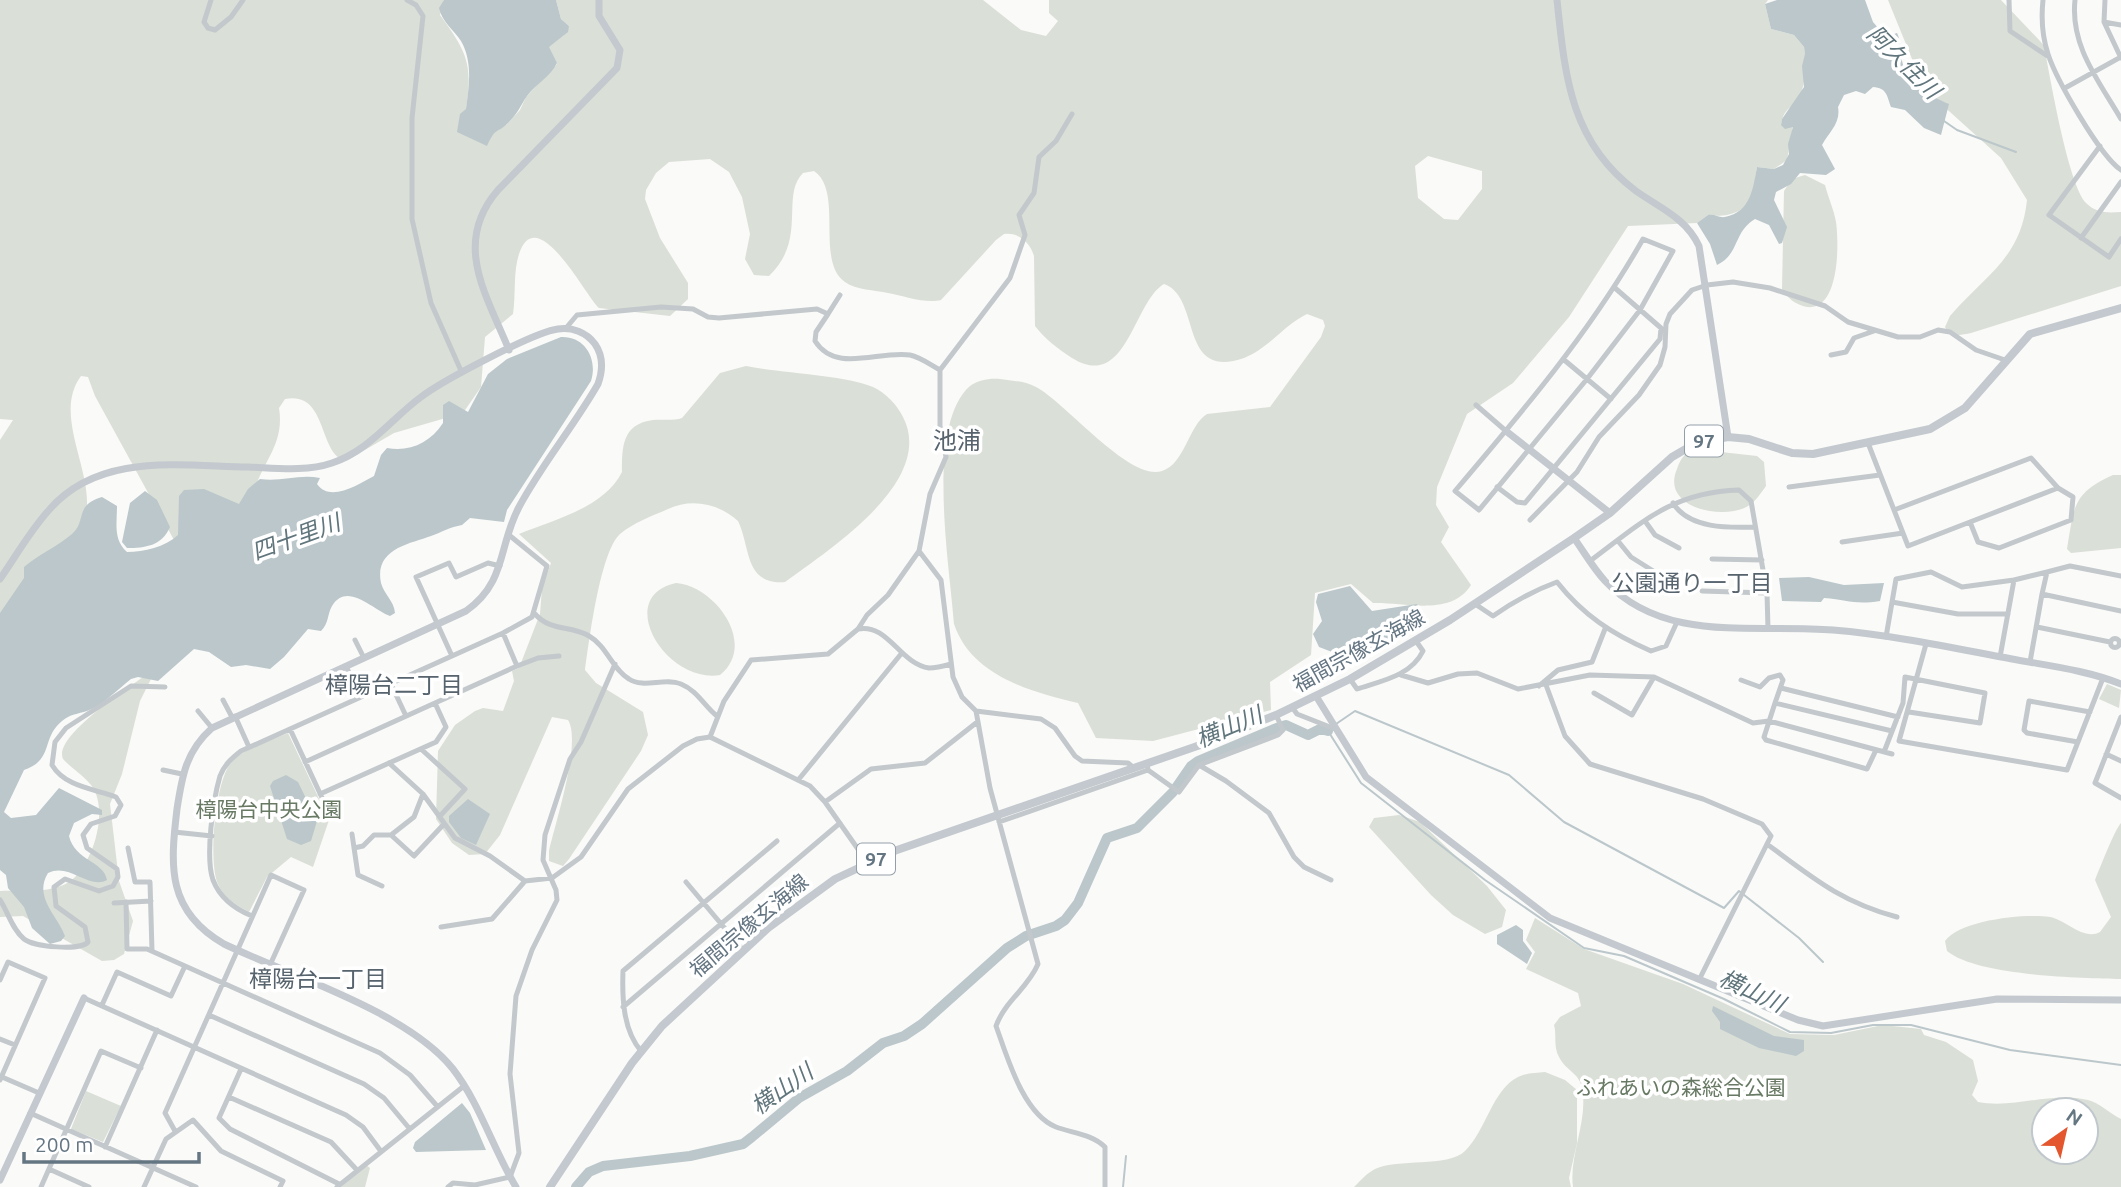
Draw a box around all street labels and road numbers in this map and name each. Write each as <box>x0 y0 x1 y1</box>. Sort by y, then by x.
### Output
road number: 97 <box>1685 426 1723 456</box>
street label: 福間宗像玄海線 <box>1288 604 1429 696</box>
road number: 97 <box>857 844 895 874</box>
street label: 福間宗像玄海線 <box>684 869 812 982</box>

